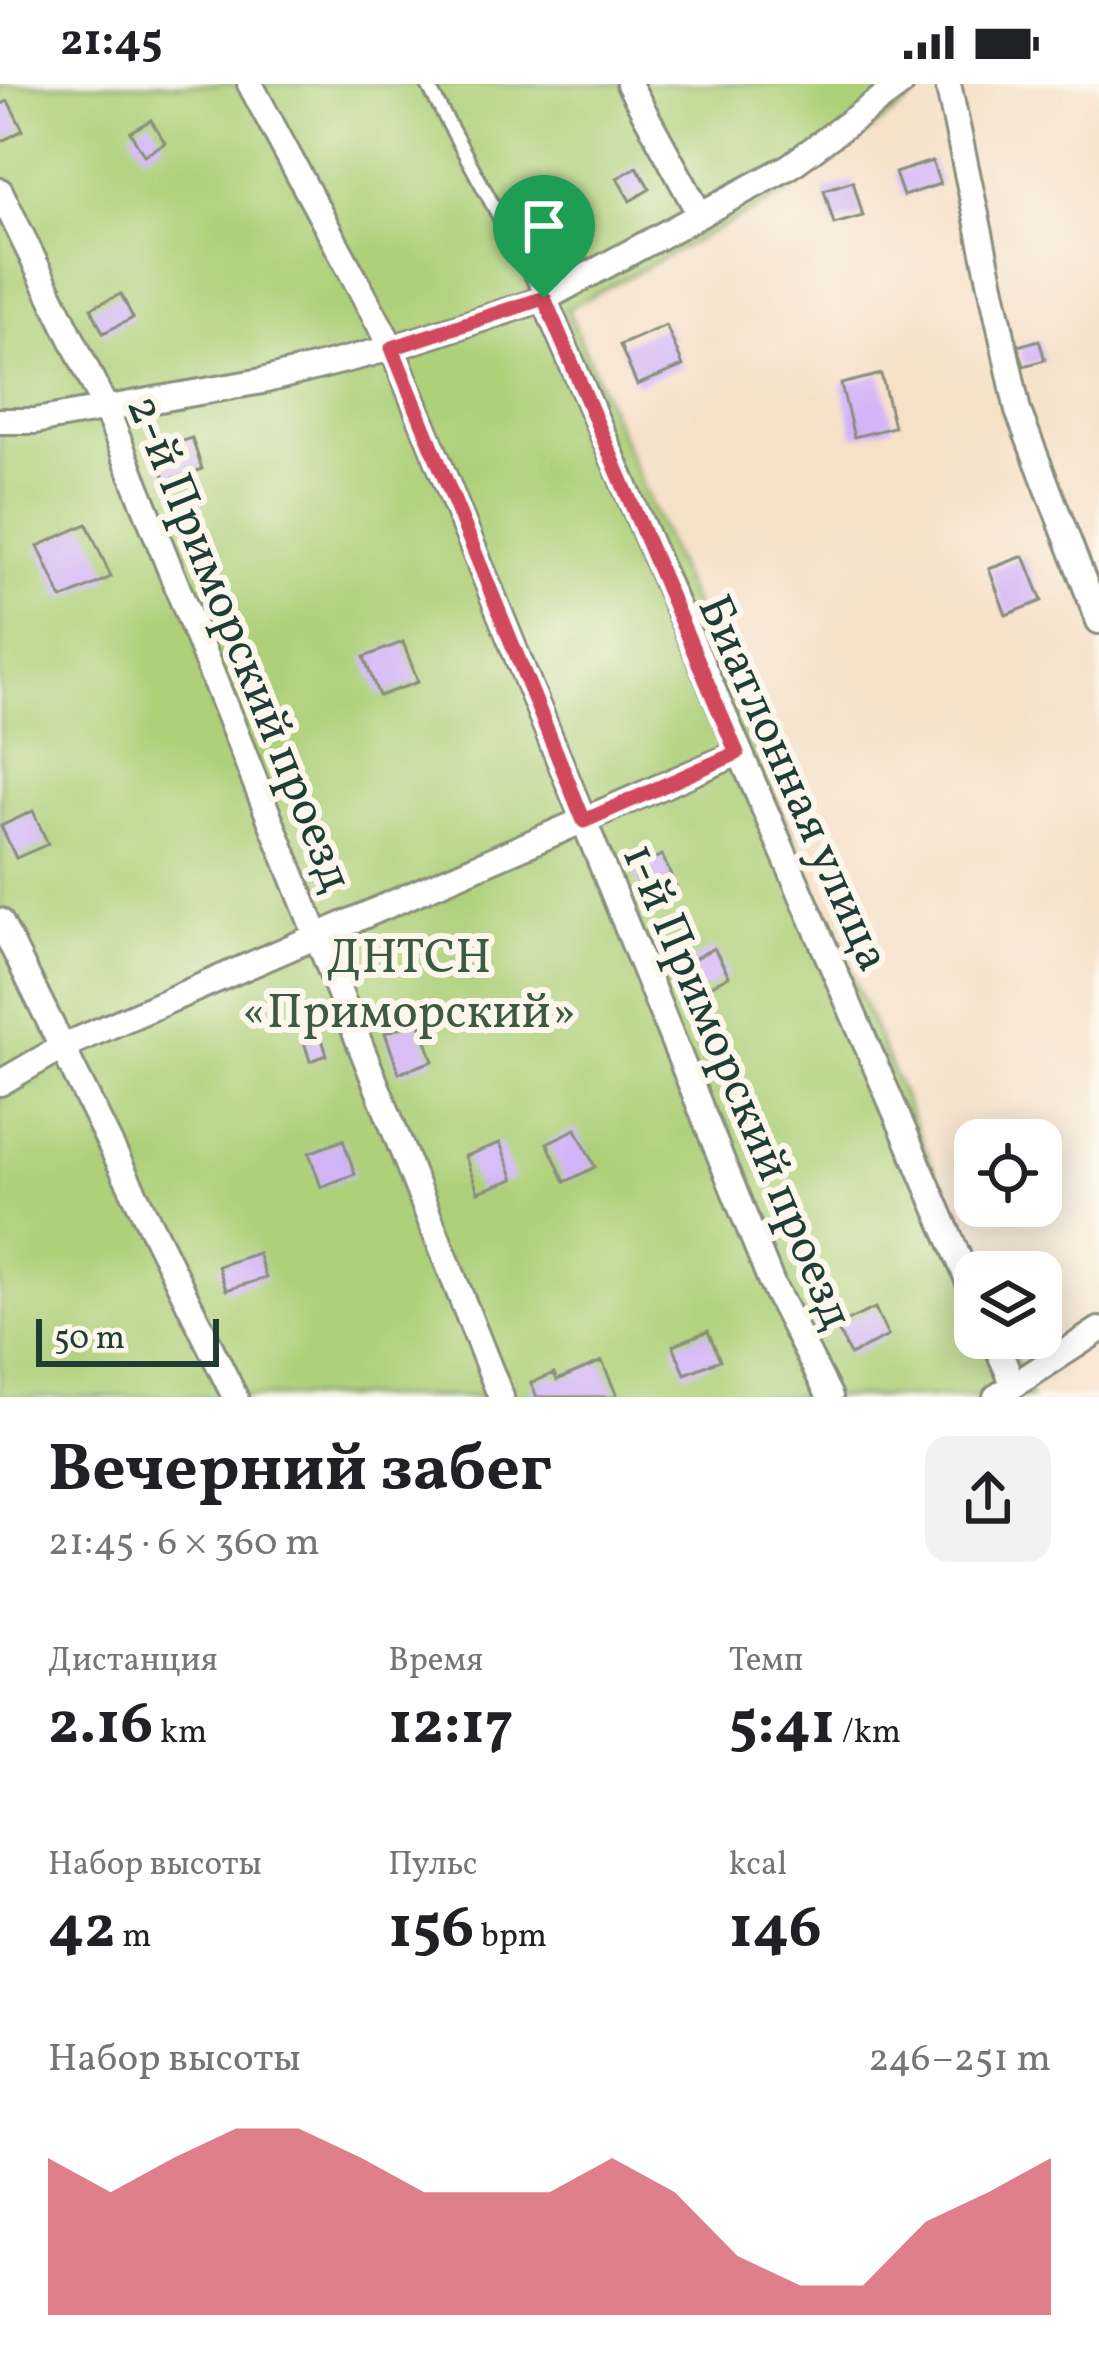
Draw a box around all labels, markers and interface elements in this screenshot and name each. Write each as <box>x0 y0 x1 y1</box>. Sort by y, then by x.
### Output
text: 21:45 <box>60 11 163 74</box>
pin <box>493 175 595 298</box>
icon: arrive <box>511 193 577 259</box>
street label: 2-й Приморский проезд <box>108 386 368 902</box>
street label: Биатлонная улица <box>679 585 905 983</box>
street label: 1-й Приморский проезд <box>603 834 869 1340</box>
park label: ДНТСН «Приморский» <box>242 926 576 1048</box>
map controls <box>954 1119 1062 1359</box>
button: locate <box>954 1119 1062 1227</box>
button: layers <box>954 1251 1062 1359</box>
scale bar <box>36 1313 219 1366</box>
text: 50 m <box>54 1317 125 1363</box>
text: Вечерний забег <box>48 1426 552 1518</box>
button: share <box>925 1436 1051 1562</box>
text: 21:45 · 6 × 360 m <box>48 1517 320 1571</box>
text: Дистанция <box>48 1639 218 1685</box>
text: Время <box>388 1639 483 1685</box>
text: Темп <box>729 1639 803 1685</box>
text: 2.16 <box>48 1685 153 1768</box>
text: 12:17 <box>388 1685 514 1768</box>
text: 5:41 <box>729 1685 835 1768</box>
text: km <box>153 1711 207 1757</box>
text: /km <box>835 1711 901 1757</box>
text: Набор высоты <box>48 1843 262 1889</box>
text: Пульс <box>388 1843 477 1889</box>
text: kcal <box>729 1843 787 1889</box>
text: 42 <box>48 1889 116 1972</box>
text: 156 <box>388 1889 474 1972</box>
text: 146 <box>729 1889 822 1972</box>
text: m <box>116 1915 151 1961</box>
text: bpm <box>474 1915 547 1961</box>
text: Набор высоты <box>48 2033 301 2087</box>
text: 246–251 m <box>868 2033 1051 2087</box>

